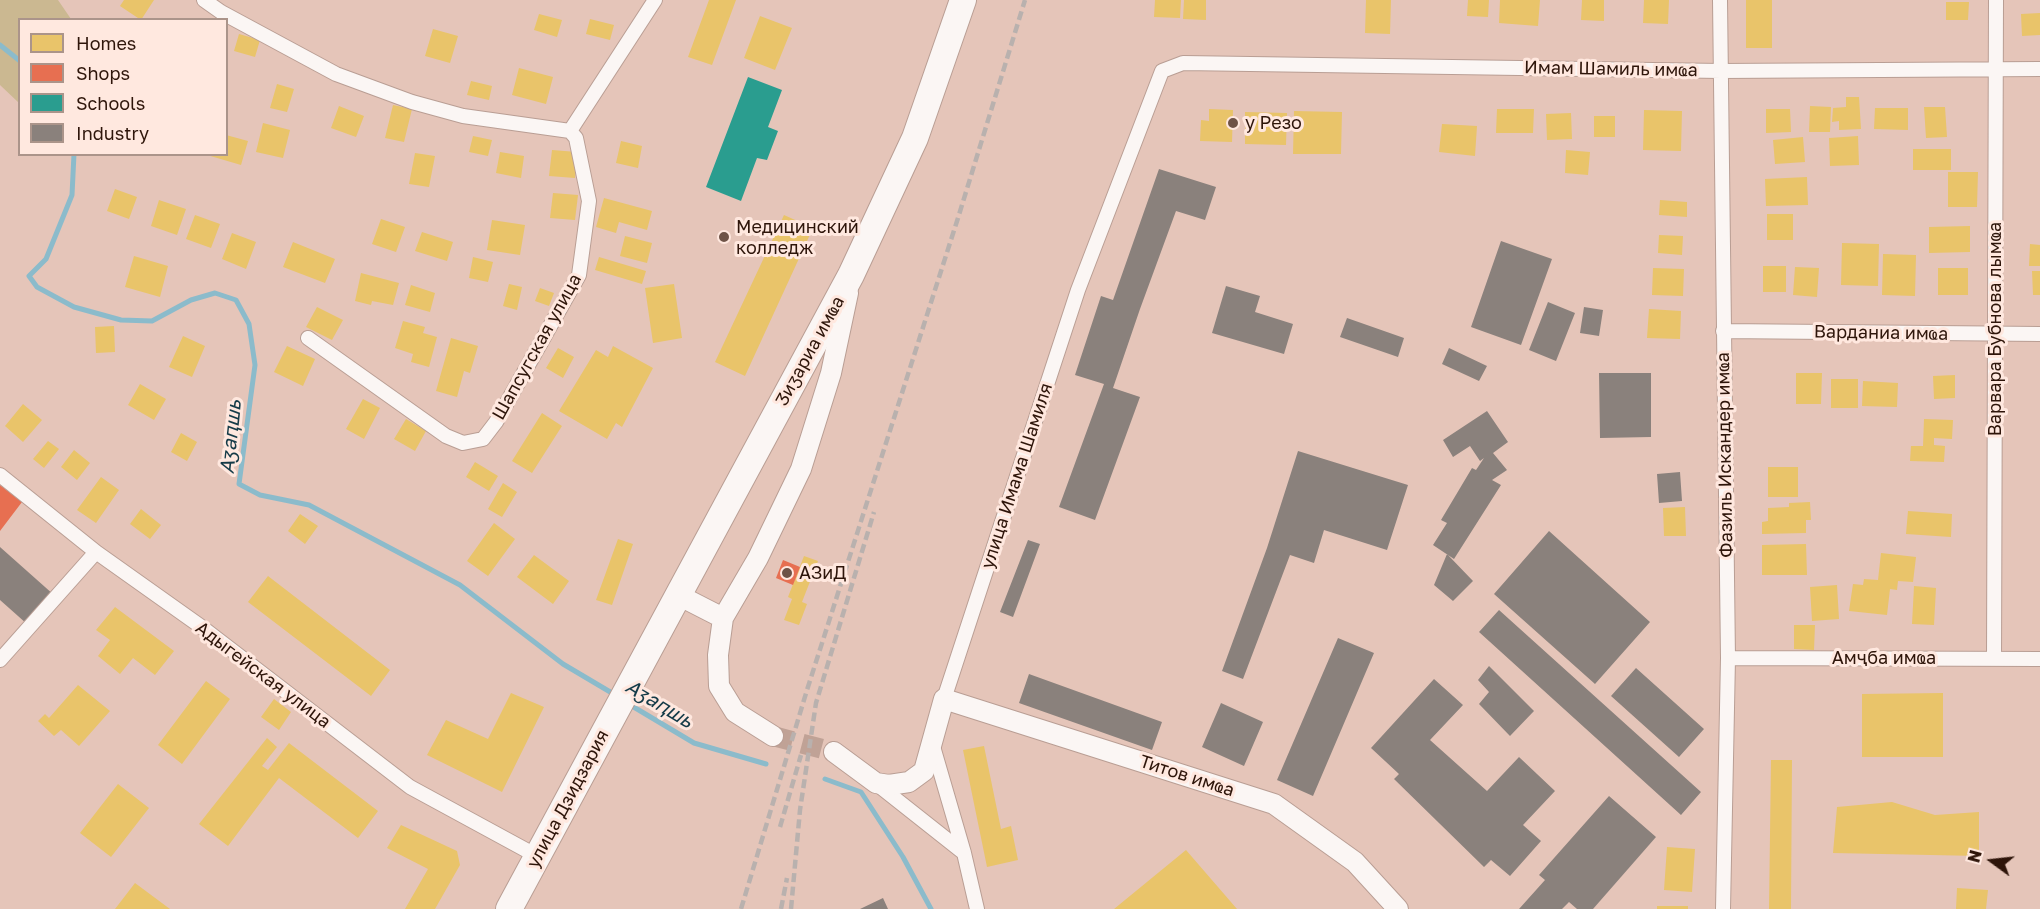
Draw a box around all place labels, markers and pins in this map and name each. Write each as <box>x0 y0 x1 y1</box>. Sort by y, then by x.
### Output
place label: у Резо <box>1245 112 1302 134</box>
marker: у Резо <box>1226 116 1240 130</box>
place label: Медицинский колледж <box>736 216 859 258</box>
marker: Медицинский колледж <box>717 230 731 244</box>
place label: АЗиД <box>799 562 846 584</box>
marker: АЗиД <box>780 566 794 580</box>

